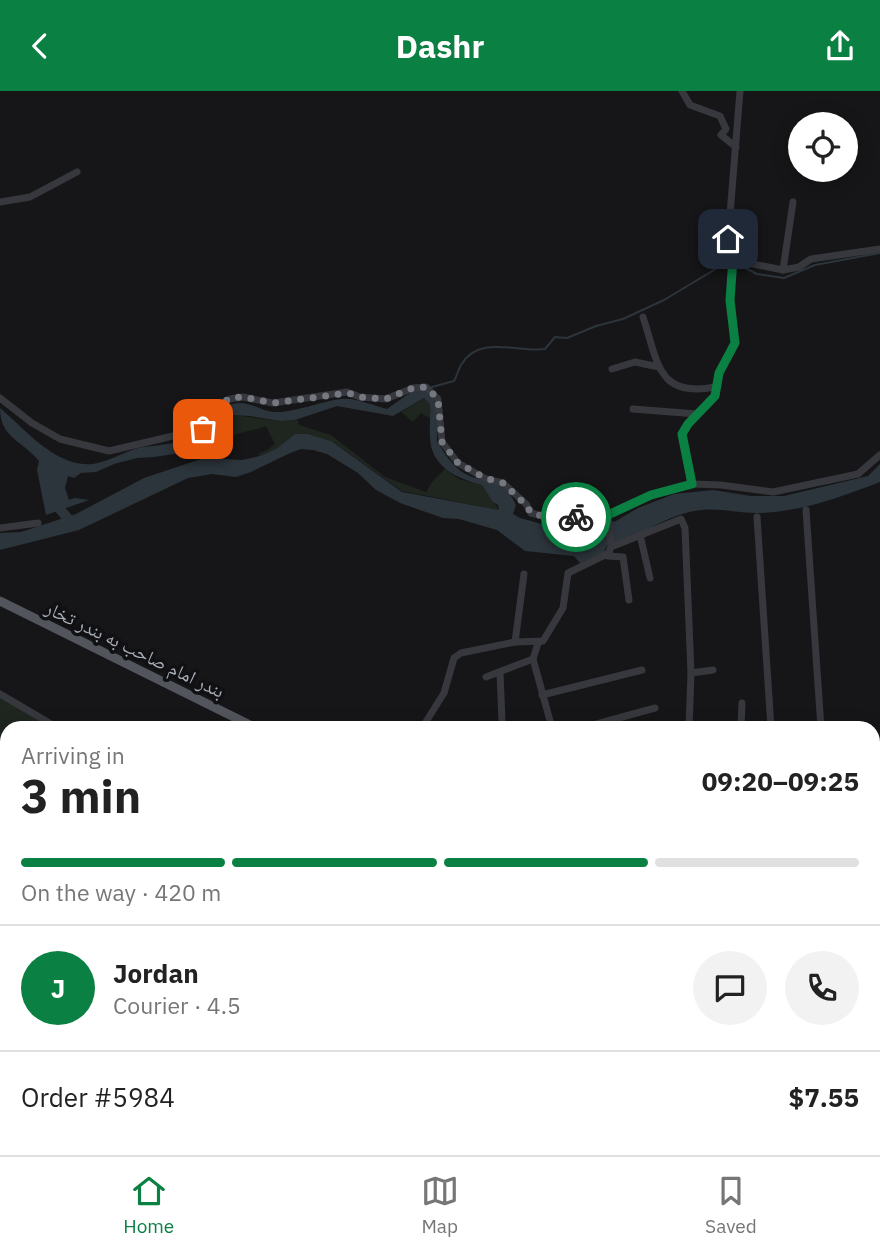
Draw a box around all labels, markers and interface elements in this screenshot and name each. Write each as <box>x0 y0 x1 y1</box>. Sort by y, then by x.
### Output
text: Dashr <box>396 25 484 67</box>
icon: back <box>21 27 59 65</box>
icon: share <box>821 27 859 65</box>
map controls <box>788 112 858 182</box>
button: locate <box>788 112 858 182</box>
pin <box>698 209 758 269</box>
icon: home <box>709 220 747 258</box>
pin <box>173 399 233 459</box>
icon: bag <box>184 410 222 448</box>
courier <box>541 482 611 552</box>
icon: bike <box>557 498 595 536</box>
street label: بندر امام صاحب به بندر تخار <box>40 595 229 705</box>
text: Arriving in <box>21 740 125 770</box>
text: 09:20–09:25 <box>702 764 859 798</box>
text: 3 min <box>21 766 141 826</box>
text: On the way · 420 m <box>21 877 221 907</box>
button: chat <box>693 951 767 1025</box>
button: phone <box>785 951 859 1025</box>
text: Jordan <box>113 956 199 990</box>
text: J <box>51 971 65 1005</box>
text: Courier · 4.5 <box>113 990 241 1020</box>
text: Order #5984 <box>21 1080 175 1114</box>
text: $7.55 <box>789 1080 859 1114</box>
tab: Home <box>123 1172 174 1238</box>
tab: Map <box>421 1172 459 1238</box>
tab: Saved <box>705 1172 757 1238</box>

